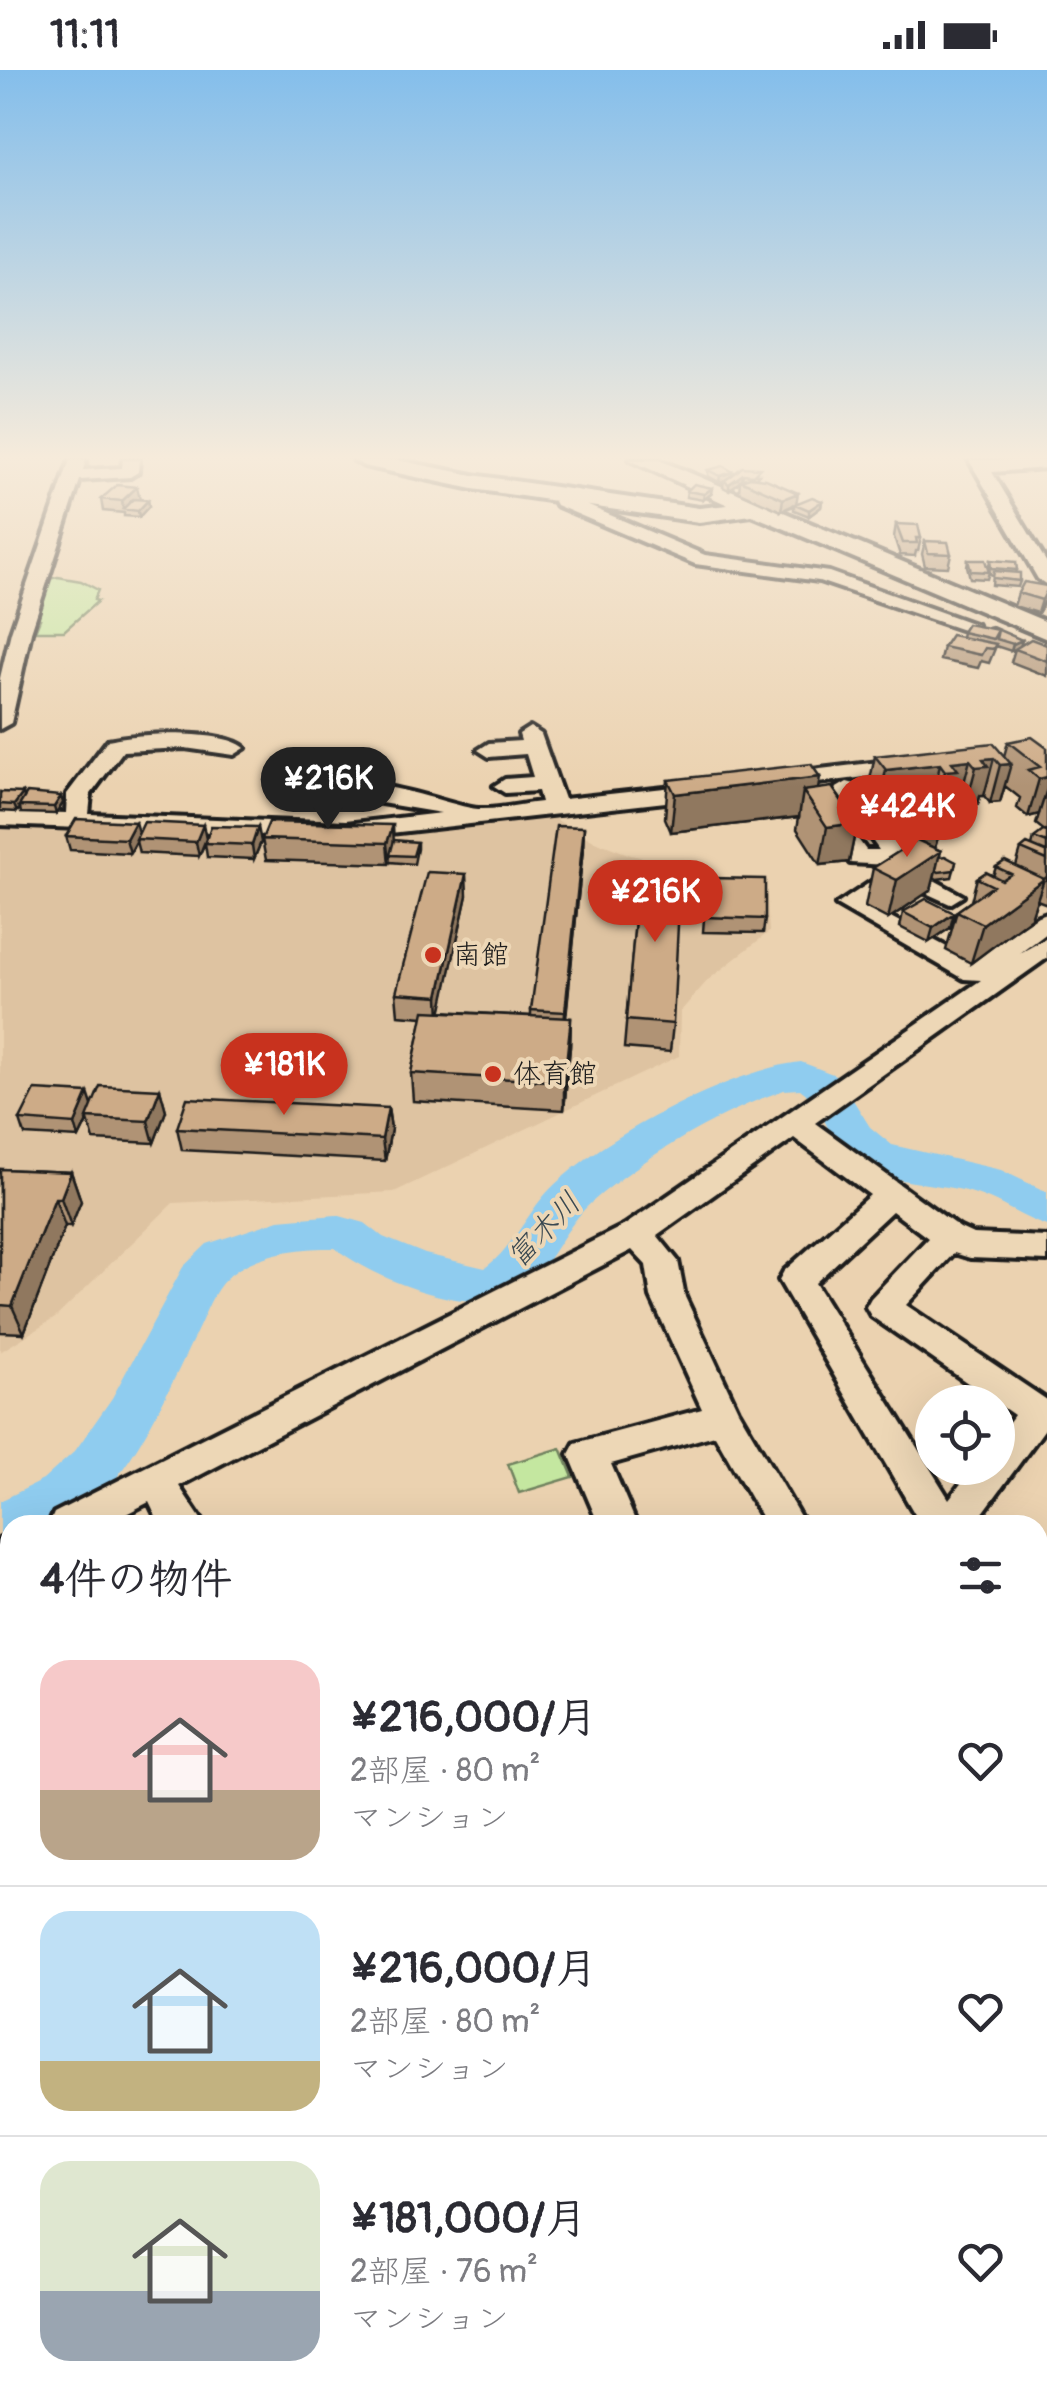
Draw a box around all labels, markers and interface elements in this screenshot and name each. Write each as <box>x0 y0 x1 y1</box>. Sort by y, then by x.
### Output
text: 11:11 <box>50 11 120 59</box>
pin: ¥216K <box>258 747 398 832</box>
text: ¥216K <box>283 759 373 799</box>
pin: ¥424K <box>837 775 977 860</box>
text: ¥424K <box>859 787 955 827</box>
pin: ¥216K <box>585 860 725 945</box>
text: ¥216K <box>610 872 700 912</box>
place label: 南館 <box>453 938 509 973</box>
marker: 南館 <box>422 944 444 966</box>
pin: ¥181K <box>214 1033 354 1118</box>
text: ¥181K <box>243 1045 325 1085</box>
place label: 体育館 <box>513 1057 597 1092</box>
marker: 体育館 <box>482 1063 504 1085</box>
water label: 富木川 <box>499 1185 589 1275</box>
map controls <box>915 1385 1015 1485</box>
button: locate <box>915 1385 1015 1485</box>
icon: filters <box>953 1548 1008 1603</box>
text: 4件の物件 <box>40 1554 232 1606</box>
text: ¥216,000/月 <box>350 1692 597 1744</box>
icon: home <box>120 1700 240 1820</box>
icon: heart <box>953 1733 1008 1788</box>
text: 2部屋 · 80 m² <box>350 1751 540 1791</box>
text: マンション <box>350 1798 509 1838</box>
text: ¥216,000/月 <box>350 1943 597 1995</box>
icon: home <box>120 1951 240 2071</box>
icon: heart <box>953 1984 1008 2039</box>
text: 2部屋 · 80 m² <box>350 2002 540 2042</box>
text: マンション <box>350 2049 509 2089</box>
text: ¥181,000/月 <box>350 2193 587 2245</box>
icon: home <box>120 2201 240 2321</box>
icon: heart <box>953 2234 1008 2289</box>
text: 2部屋 · 76 m² <box>350 2252 538 2292</box>
text: マンション <box>350 2299 509 2339</box>

